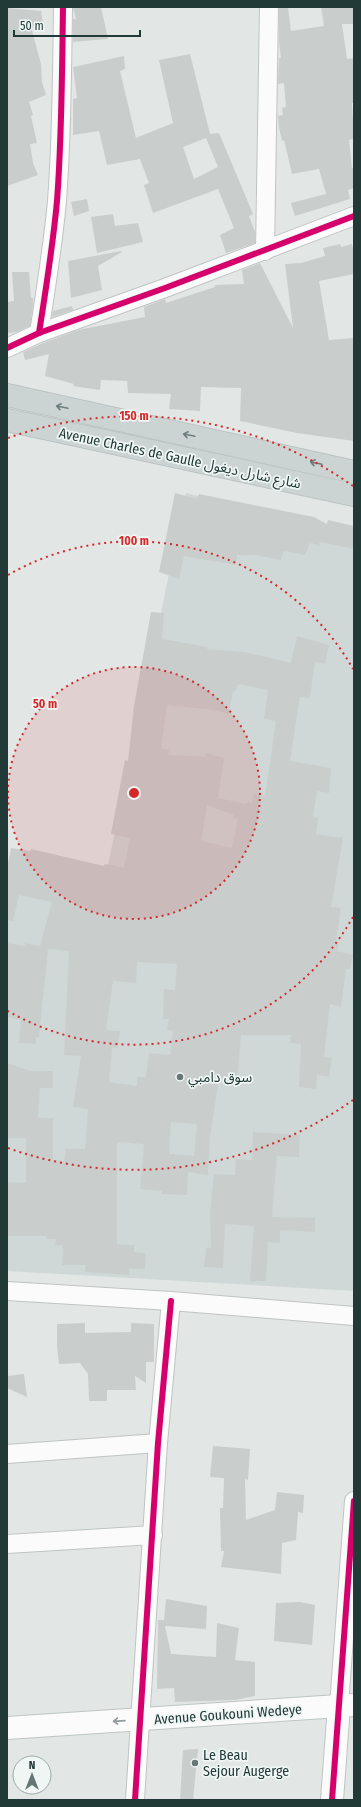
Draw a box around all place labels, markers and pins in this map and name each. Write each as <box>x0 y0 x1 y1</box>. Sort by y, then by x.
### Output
centre of rings <box>127 786 141 800</box>
place label: سوق دامبي <box>188 1069 252 1088</box>
marker: سوق دامبي <box>175 1072 185 1082</box>
place label: Le Beau Sejour Augerge <box>203 1747 289 1780</box>
marker: Le Beau Sejour Augerge <box>190 1758 200 1768</box>

